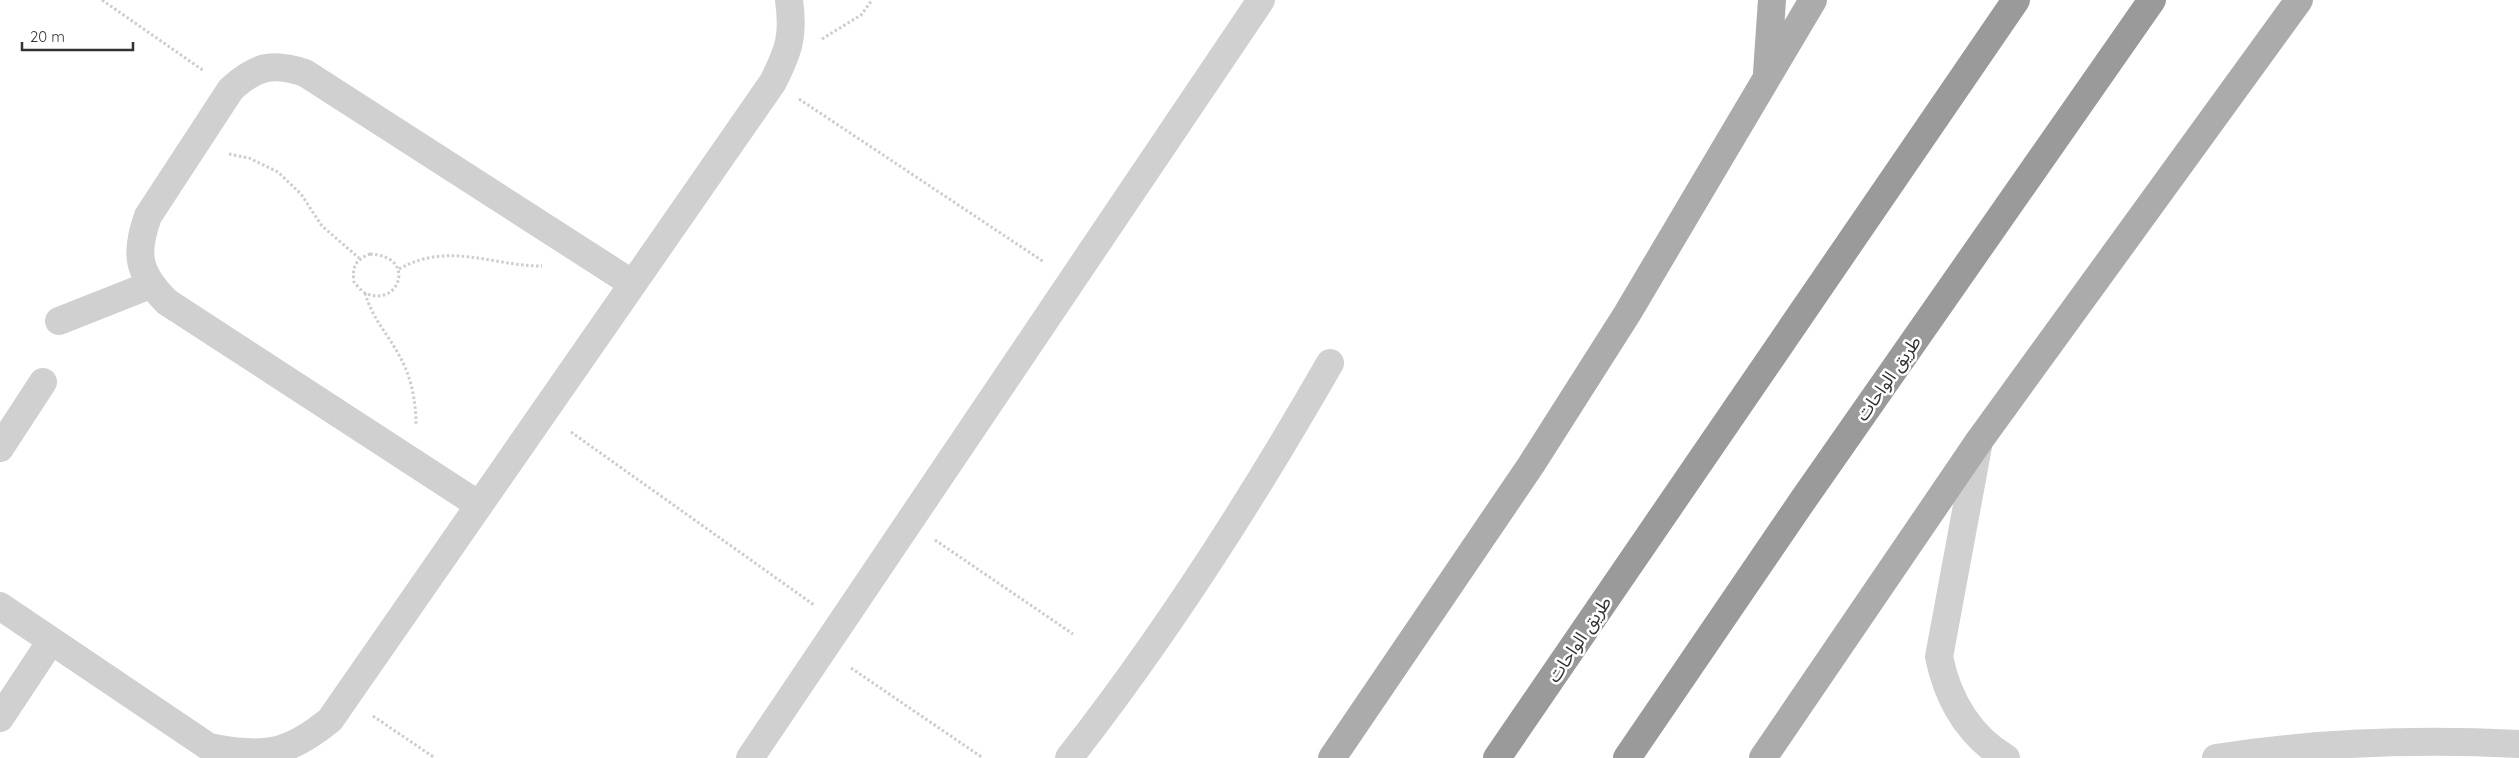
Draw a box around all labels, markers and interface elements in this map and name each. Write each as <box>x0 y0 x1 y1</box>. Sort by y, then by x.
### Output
scale bar <box>22 20 134 52</box>
text: 20 m <box>30 27 65 46</box>
street label: طريق الواحات <box>1850 331 1926 425</box>
street label: طريق الواحات <box>1542 591 1616 687</box>

